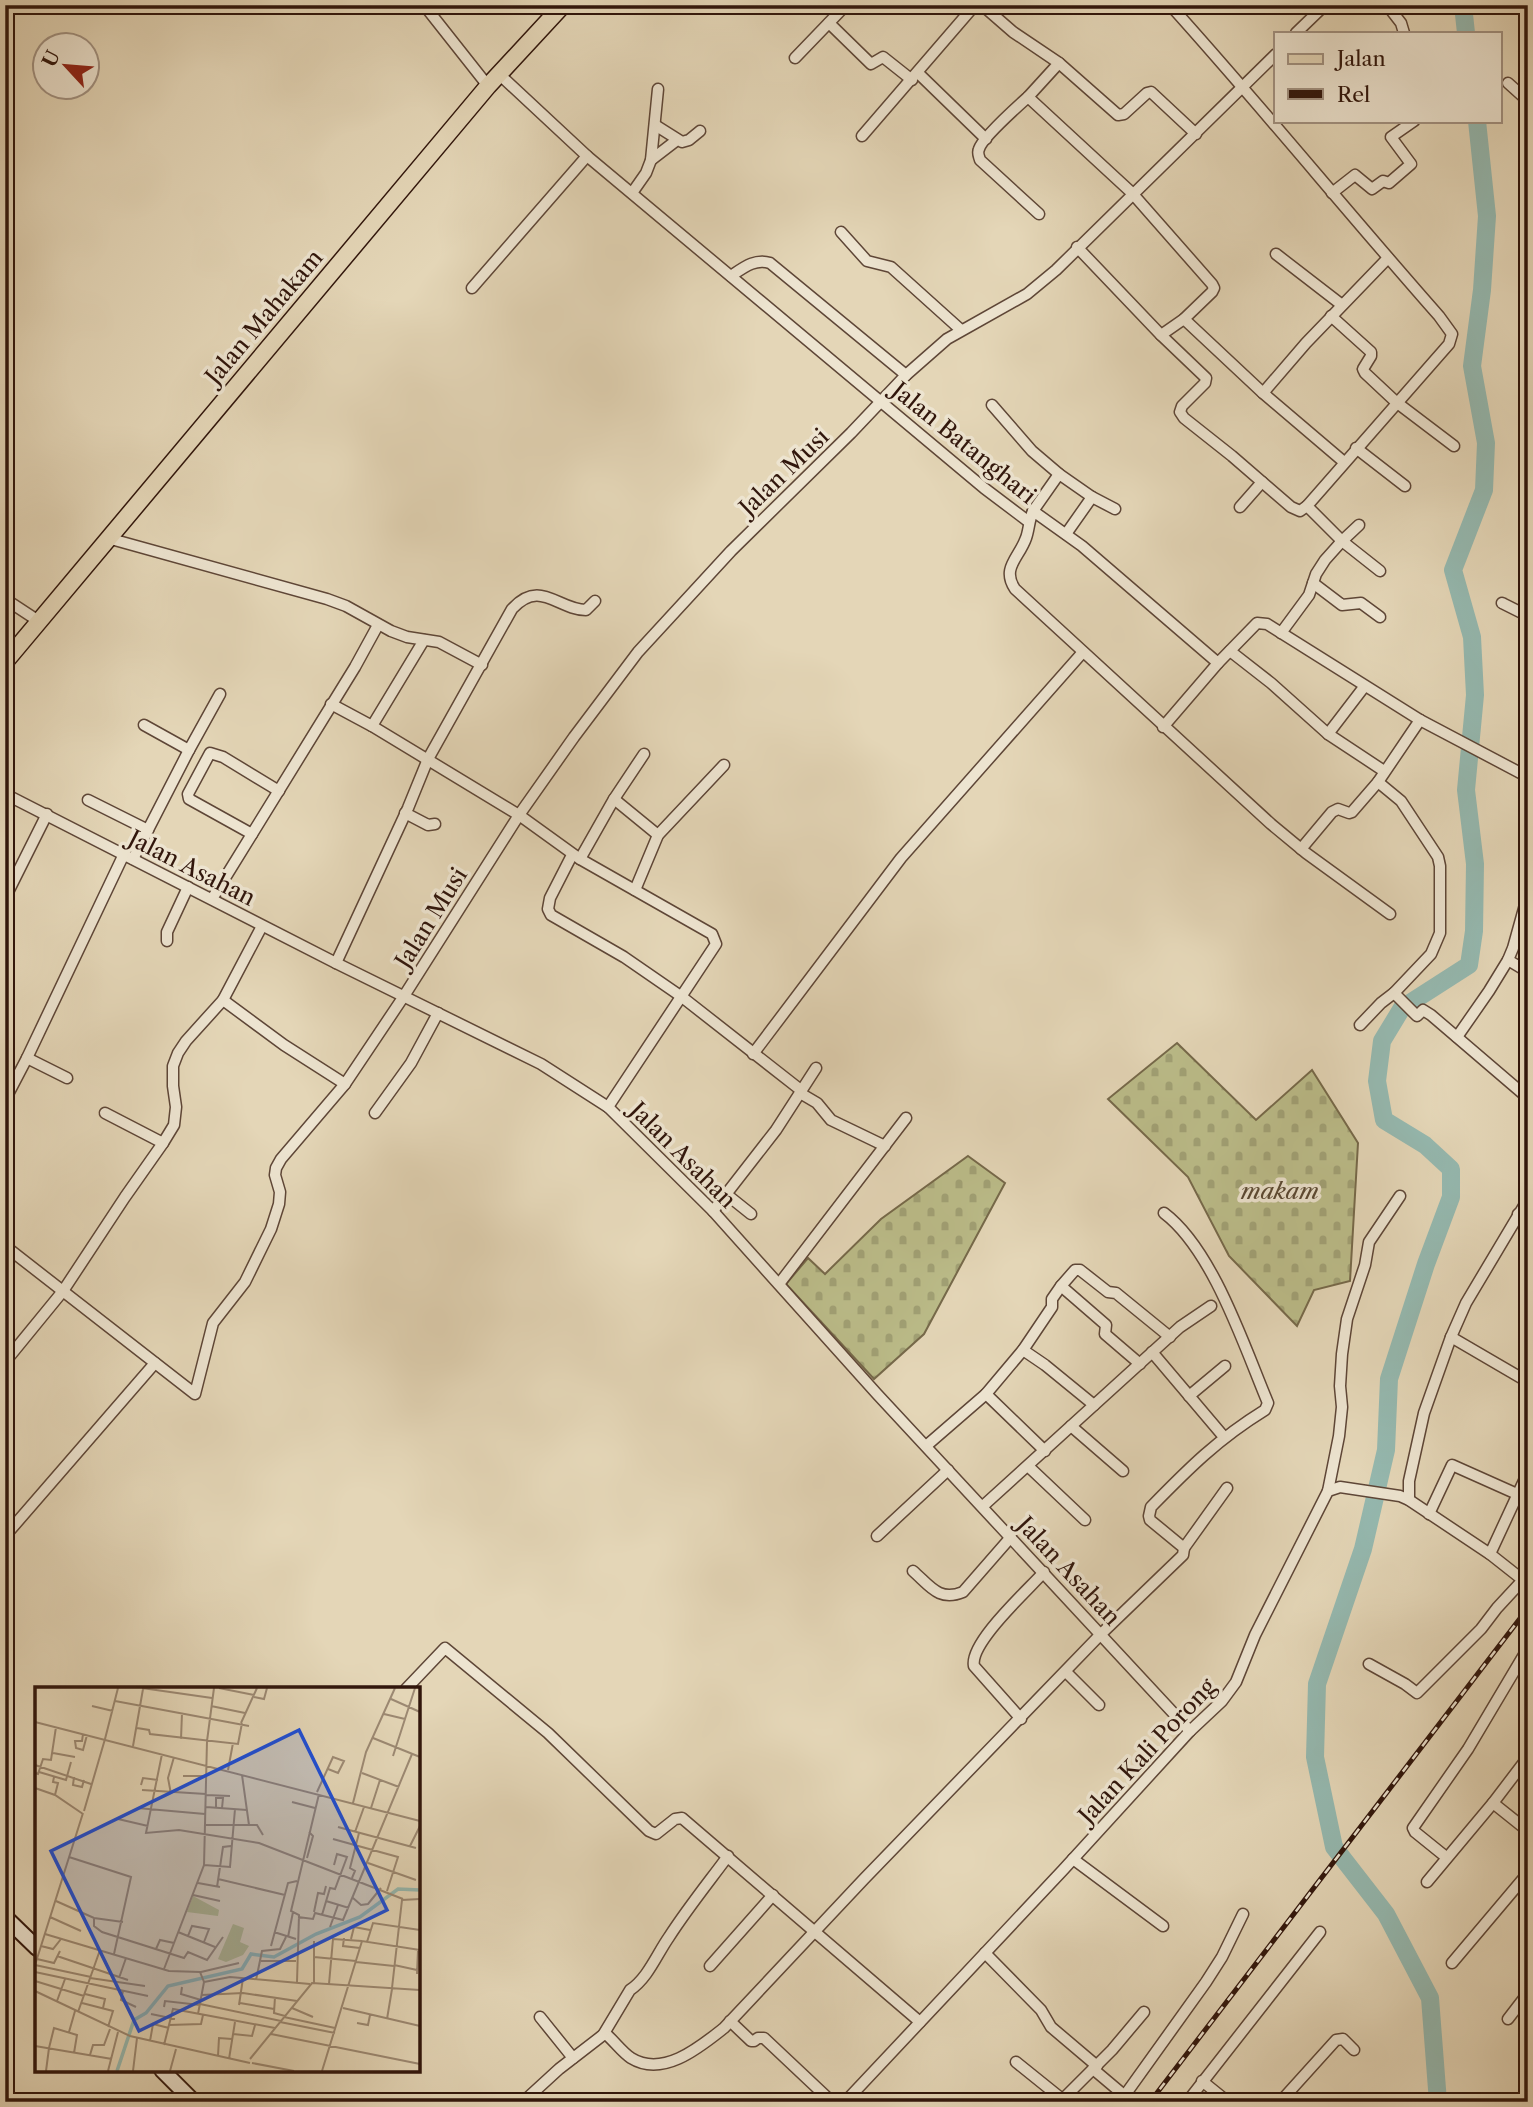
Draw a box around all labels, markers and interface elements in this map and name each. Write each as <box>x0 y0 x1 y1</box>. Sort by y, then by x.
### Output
north arrow <box>32 32 102 102</box>
legend <box>1274 32 1502 122</box>
text: U <box>37 46 65 71</box>
text: Jalan <box>1334 46 1386 71</box>
text: Rel <box>1337 82 1370 107</box>
street label: Jalan Mahakam <box>198 244 329 392</box>
street label: Jalan Batanghari <box>884 374 1042 510</box>
street label: Jalan Musi <box>731 423 835 524</box>
street label: Jalan Asahan <box>121 823 260 912</box>
street label: Jalan Musi <box>387 862 473 976</box>
street label: Jalan Asahan <box>622 1094 742 1214</box>
park label: makam <box>1240 1177 1319 1205</box>
street label: Jalan Asahan <box>1009 1509 1127 1631</box>
street label: Jalan Kali Porong <box>1071 1672 1222 1832</box>
inset map <box>35 1687 420 2072</box>

